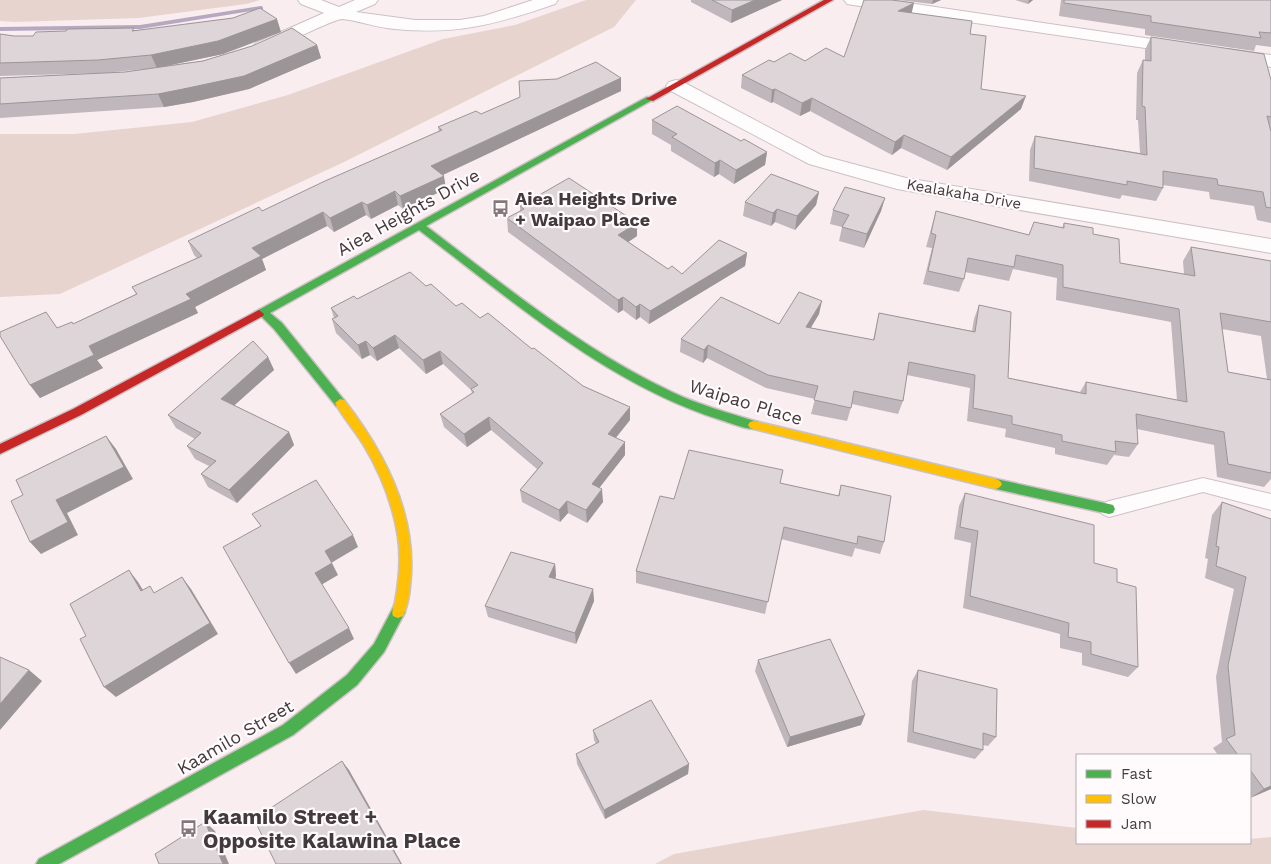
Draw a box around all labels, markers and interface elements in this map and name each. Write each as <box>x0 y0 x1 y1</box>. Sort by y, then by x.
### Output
street label: Aiea Heights Drive <box>333 164 483 260</box>
street label: Kealakaha Drive <box>905 175 1023 213</box>
place label: Aiea Heights Drive + Waipao Place <box>515 188 677 230</box>
bus stop icon: Aiea Heights Drive + Waipao Place <box>491 198 511 218</box>
street label: Waipao Place <box>687 375 805 429</box>
street label: Kaamilo Street <box>173 695 297 779</box>
legend <box>1076 754 1251 844</box>
text: Fast <box>1121 765 1153 783</box>
text: Slow <box>1121 790 1157 808</box>
place label: Kaamilo Street + Opposite Kalawina Place <box>203 804 461 853</box>
text: Jam <box>1121 815 1152 833</box>
bus stop icon: Kaamilo Street + Opposite Kalawina Place <box>179 818 199 838</box>

